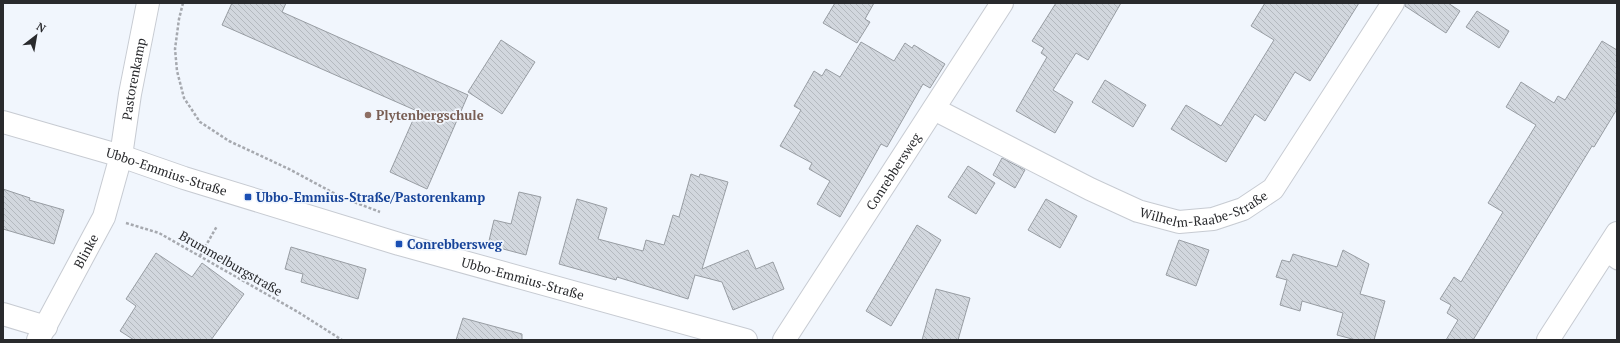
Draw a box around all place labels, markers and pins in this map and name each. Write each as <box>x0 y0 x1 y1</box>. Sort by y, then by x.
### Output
place label: Plytenbergschule <box>376 106 484 124</box>
marker: Plytenbergschule <box>363 110 373 120</box>
place label: Ubbo-Emmius-Straße/Pastorenkamp <box>256 188 485 206</box>
marker: Ubbo-Emmius-Straße/Pastorenkamp <box>243 192 253 202</box>
place label: Conrebbersweg <box>407 235 503 253</box>
marker: Conrebbersweg <box>394 239 404 249</box>

